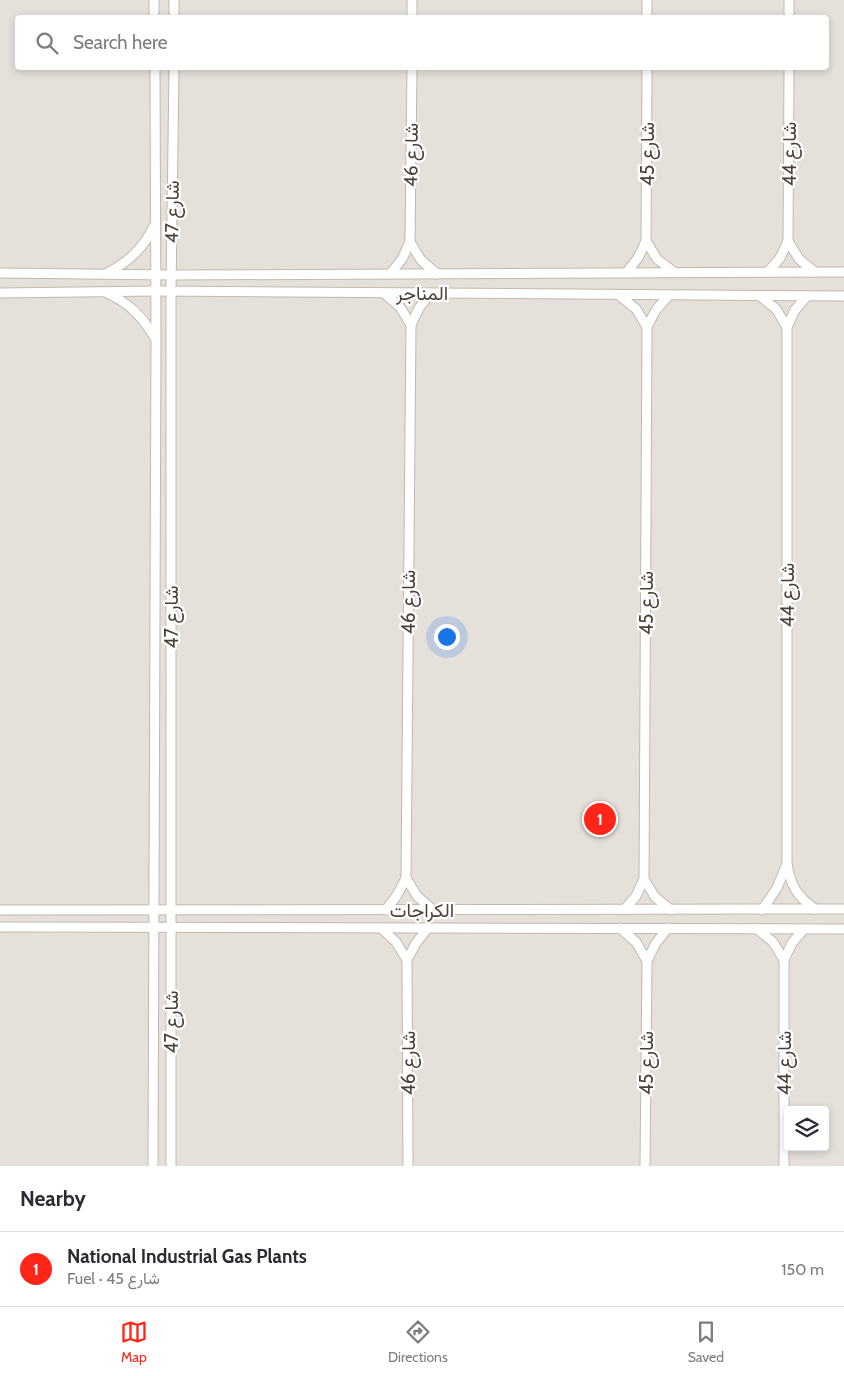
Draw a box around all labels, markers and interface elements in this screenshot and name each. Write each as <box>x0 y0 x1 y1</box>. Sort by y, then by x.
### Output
search box <box>15 15 829 70</box>
icon: search <box>33 29 61 57</box>
text: Search here <box>73 31 167 54</box>
street label: شارع 45 <box>636 122 660 186</box>
street label: شارع 44 <box>778 122 802 186</box>
street label: شارع 46 <box>399 123 424 187</box>
street label: شارع 47 <box>160 180 185 244</box>
street label: المناجر <box>395 282 448 305</box>
street label: شارع 44 <box>776 563 800 627</box>
street label: شارع 46 <box>397 570 421 634</box>
street label: شارع 45 <box>635 571 659 635</box>
street label: شارع 47 <box>160 585 184 649</box>
your location <box>434 624 460 650</box>
pin: 1 <box>584 800 616 838</box>
street label: الكراجات <box>390 899 454 922</box>
street label: شارع 47 <box>160 990 184 1054</box>
street label: شارع 46 <box>397 1031 421 1095</box>
street label: شارع 45 <box>635 1031 659 1095</box>
street label: شارع 44 <box>773 1031 797 1095</box>
map controls <box>784 1106 829 1151</box>
button: layers <box>784 1106 829 1151</box>
text: Nearby <box>20 1186 86 1211</box>
text: National Industrial Gas Plants <box>67 1245 307 1268</box>
text: 1 <box>33 1260 39 1279</box>
text: 150 m <box>781 1260 824 1279</box>
text: Fuel · شارع 45 <box>67 1269 160 1288</box>
tab: Map <box>120 1318 148 1366</box>
tab: Directions <box>388 1318 448 1366</box>
tab: Saved <box>688 1318 724 1366</box>

